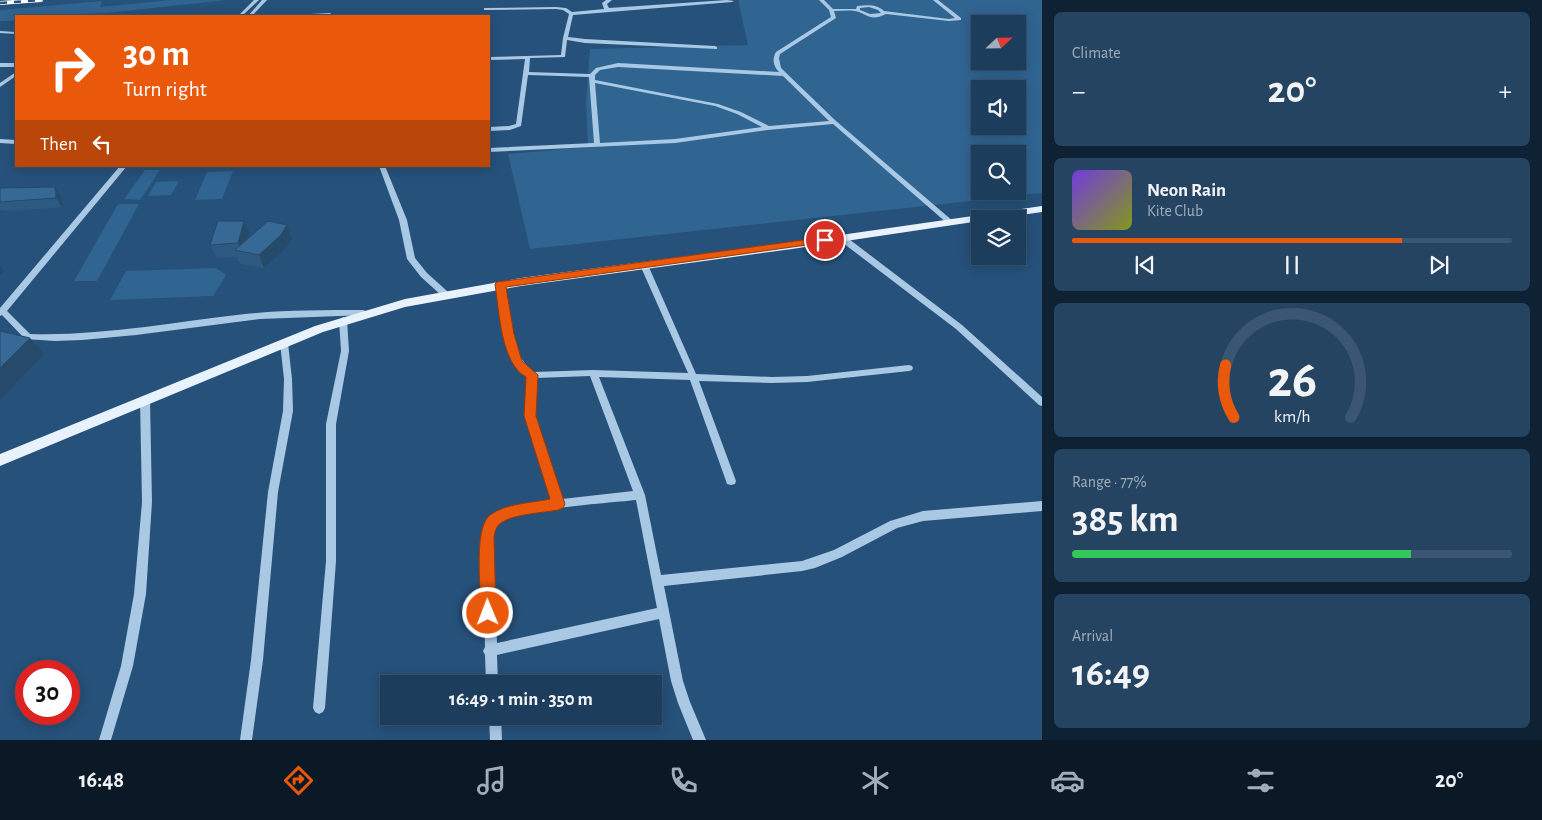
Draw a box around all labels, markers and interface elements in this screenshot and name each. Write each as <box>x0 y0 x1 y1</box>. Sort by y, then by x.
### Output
north arrow <box>971 15 1026 70</box>
map controls <box>971 15 1026 265</box>
icon: right <box>40 35 105 100</box>
text: 30 m <box>123 37 190 72</box>
text: Climate <box>1072 45 1121 61</box>
text: 20° <box>1268 72 1316 110</box>
text: Turn right <box>123 78 207 100</box>
text: − <box>1072 78 1085 106</box>
text: + <box>1499 78 1512 106</box>
button: sound <box>971 80 1026 135</box>
icon: left <box>88 130 116 158</box>
text: Then <box>40 135 78 154</box>
button: search <box>971 145 1026 200</box>
text: Neon Rain <box>1147 181 1226 200</box>
text: Kite Club <box>1147 203 1203 219</box>
button: layers <box>971 210 1026 265</box>
pin <box>804 219 846 261</box>
icon: arrive <box>811 226 839 254</box>
icon: previous <box>1131 251 1159 279</box>
icon: pause <box>1278 251 1306 279</box>
icon: next <box>1425 251 1453 279</box>
text: 26 <box>1267 354 1317 406</box>
text: km/h <box>1274 408 1310 426</box>
text: Range · 77% <box>1072 474 1147 490</box>
text: 385 km <box>1072 501 1179 539</box>
position arrow <box>461 586 513 638</box>
text: Arrival <box>1072 628 1113 644</box>
text: 16:49 <box>1072 655 1150 693</box>
speed limit sign: 30 <box>15 660 80 725</box>
text: 16:49 · 1 min · 350 m <box>449 690 593 709</box>
icon: directions <box>281 763 316 798</box>
icon: music <box>474 763 509 798</box>
icon: phone <box>666 763 701 798</box>
icon: climate <box>858 763 893 798</box>
icon: car <box>1050 763 1085 798</box>
icon: filters <box>1243 763 1278 798</box>
text: 16:48 <box>79 769 124 791</box>
text: 20° <box>1435 769 1463 791</box>

